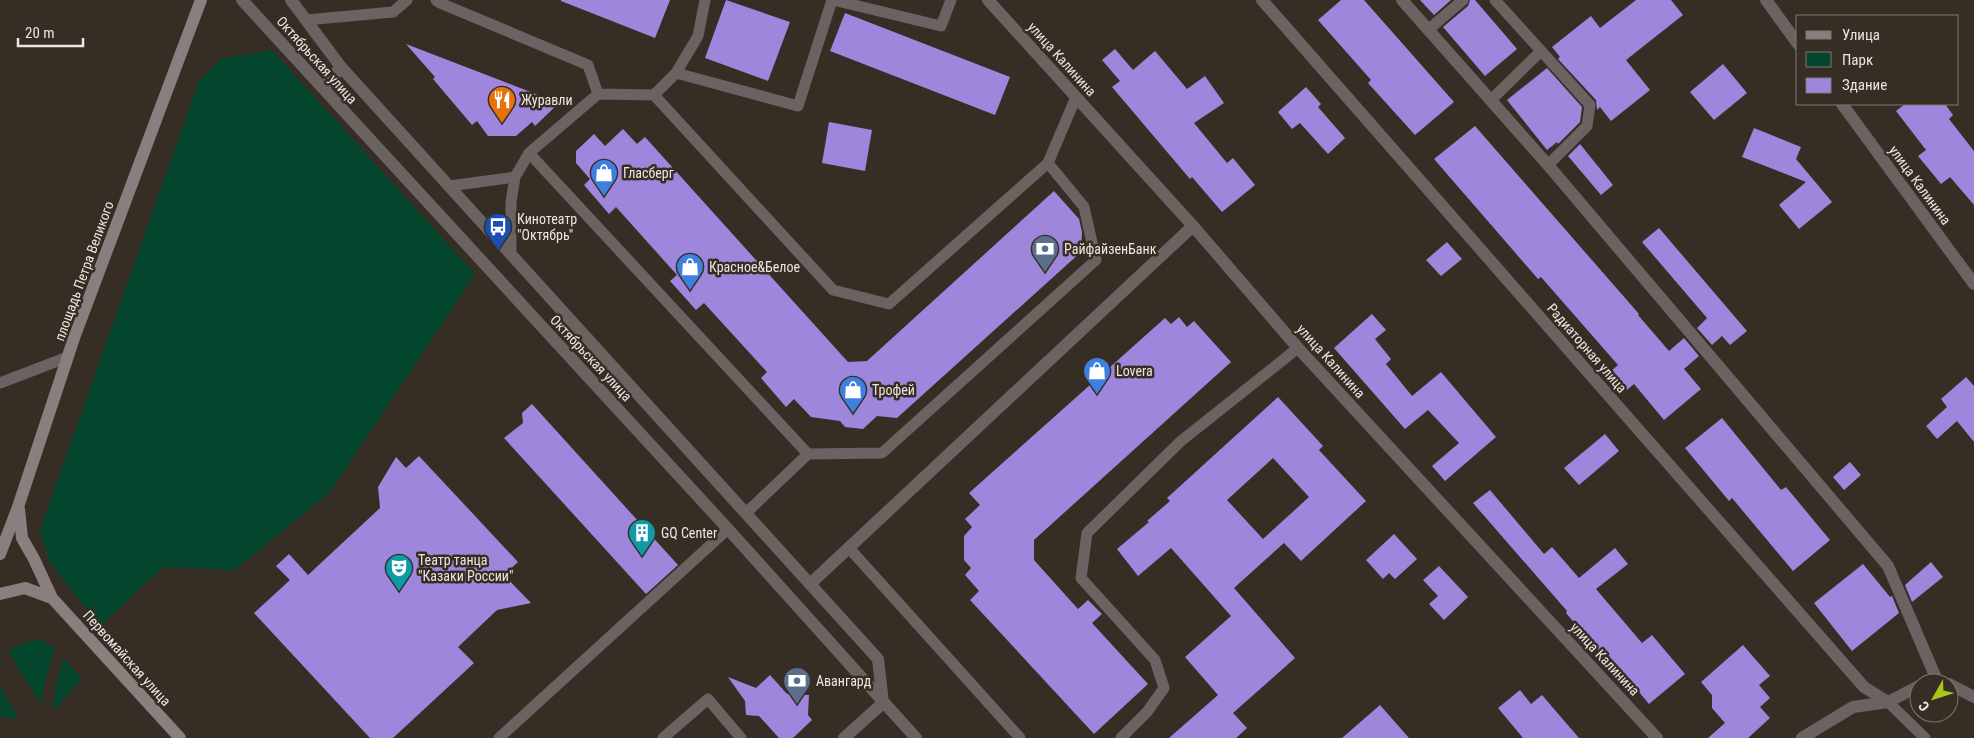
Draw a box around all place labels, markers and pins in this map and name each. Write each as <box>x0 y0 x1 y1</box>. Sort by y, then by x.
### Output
restaurant icon: Журавли <box>487 85 517 124</box>
place label: Журавли <box>521 92 573 108</box>
shop icon: Гласберг <box>589 158 619 197</box>
place label: Гласберг <box>623 165 674 181</box>
place label: Кинотеатр "Октябрь" <box>517 211 577 243</box>
bus stop icon: Кинотеатр "Октябрь" <box>483 212 513 251</box>
bank icon: РайфайзенБанк <box>1030 234 1060 273</box>
place label: РайфайзенБанк <box>1064 241 1157 257</box>
shop icon: Красное&Белое <box>675 252 705 291</box>
place label: Красное&Белое <box>709 259 801 275</box>
shop icon: Lovera <box>1082 356 1112 395</box>
place label: Lovera <box>1116 363 1153 379</box>
shop icon: Трофей <box>838 375 868 414</box>
place label: Трофей <box>872 382 915 398</box>
building icon: GQ Center <box>627 518 657 557</box>
place label: GQ Center <box>661 525 717 541</box>
place label: Театр танца "Казаки России" <box>418 552 513 584</box>
theatre icon: Театр танца "Казаки России" <box>384 553 414 592</box>
bank icon: Авангард <box>782 666 812 705</box>
place label: Авангард <box>816 673 872 689</box>

